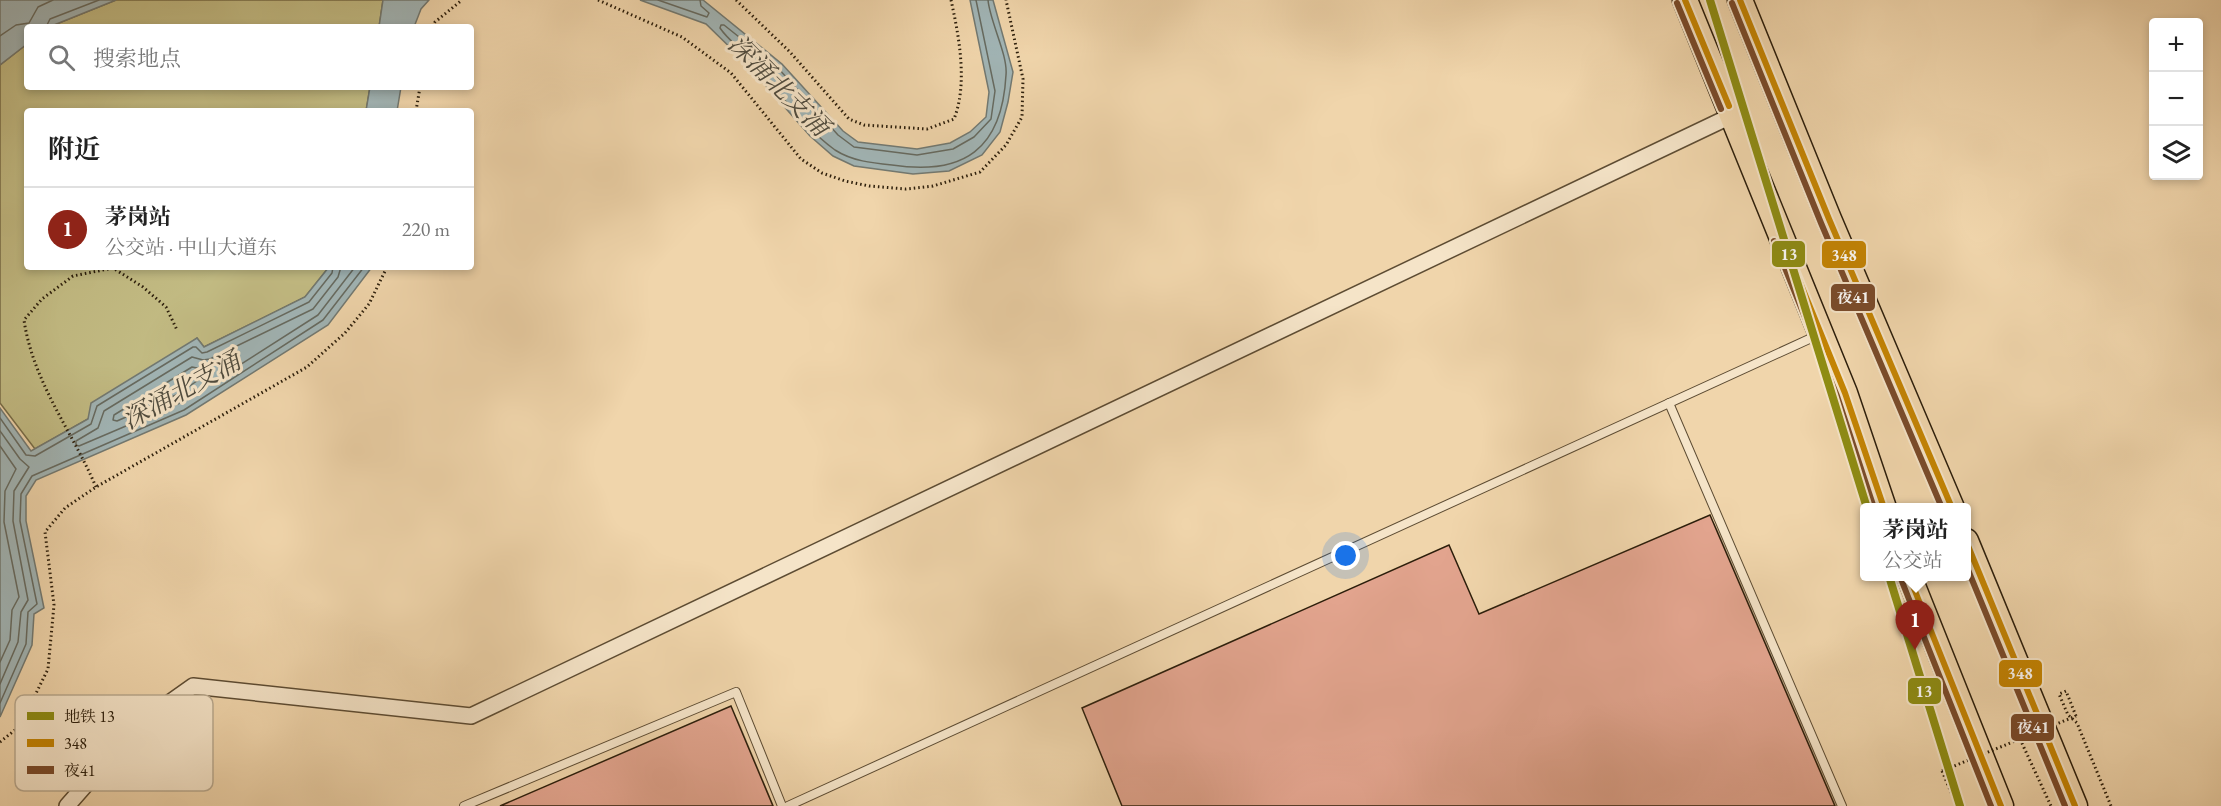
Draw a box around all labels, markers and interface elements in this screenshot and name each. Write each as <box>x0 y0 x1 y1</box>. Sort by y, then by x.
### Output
map controls <box>2149 18 2203 180</box>
button: + <box>2149 18 2203 72</box>
search box <box>24 24 474 90</box>
water label: 深涌北支涌 <box>721 27 839 145</box>
icon: search <box>45 41 78 74</box>
text: 搜索地点 <box>93 44 181 73</box>
button: − <box>2149 72 2203 126</box>
button: layers <box>2149 126 2203 180</box>
text: 附近 <box>48 132 100 166</box>
text: 茅岗站 <box>105 202 171 231</box>
text: 1 <box>62 216 73 242</box>
text: 220 m <box>402 216 450 242</box>
text: 公交站 · 中山大道东 <box>105 234 277 260</box>
line badge: 13 <box>1771 240 1806 268</box>
line badge: 348 <box>1821 240 1867 269</box>
text: 13 <box>1781 244 1797 265</box>
text: 348 <box>1831 245 1857 266</box>
line badge: 夜41 <box>1830 283 1876 312</box>
text: 夜41 <box>1837 287 1869 308</box>
water label: 深涌北支涌 <box>116 342 249 436</box>
popup <box>1860 503 1971 581</box>
text: 茅岗站 <box>1882 515 1949 544</box>
your location <box>1331 541 1360 570</box>
text: 公交站 <box>1882 547 1942 573</box>
pin: 1 <box>1896 600 1934 650</box>
line badge: 348 <box>1998 659 2043 688</box>
text: 348 <box>2007 663 2033 684</box>
line badge: 13 <box>1907 677 1942 705</box>
text: 13 <box>1916 681 1932 702</box>
legend <box>15 695 213 791</box>
text: 地铁 13 <box>64 706 115 727</box>
line badge: 夜41 <box>2010 713 2055 742</box>
text: 夜41 <box>2017 717 2049 738</box>
text: 348 <box>64 733 87 754</box>
text: 夜41 <box>64 760 95 781</box>

